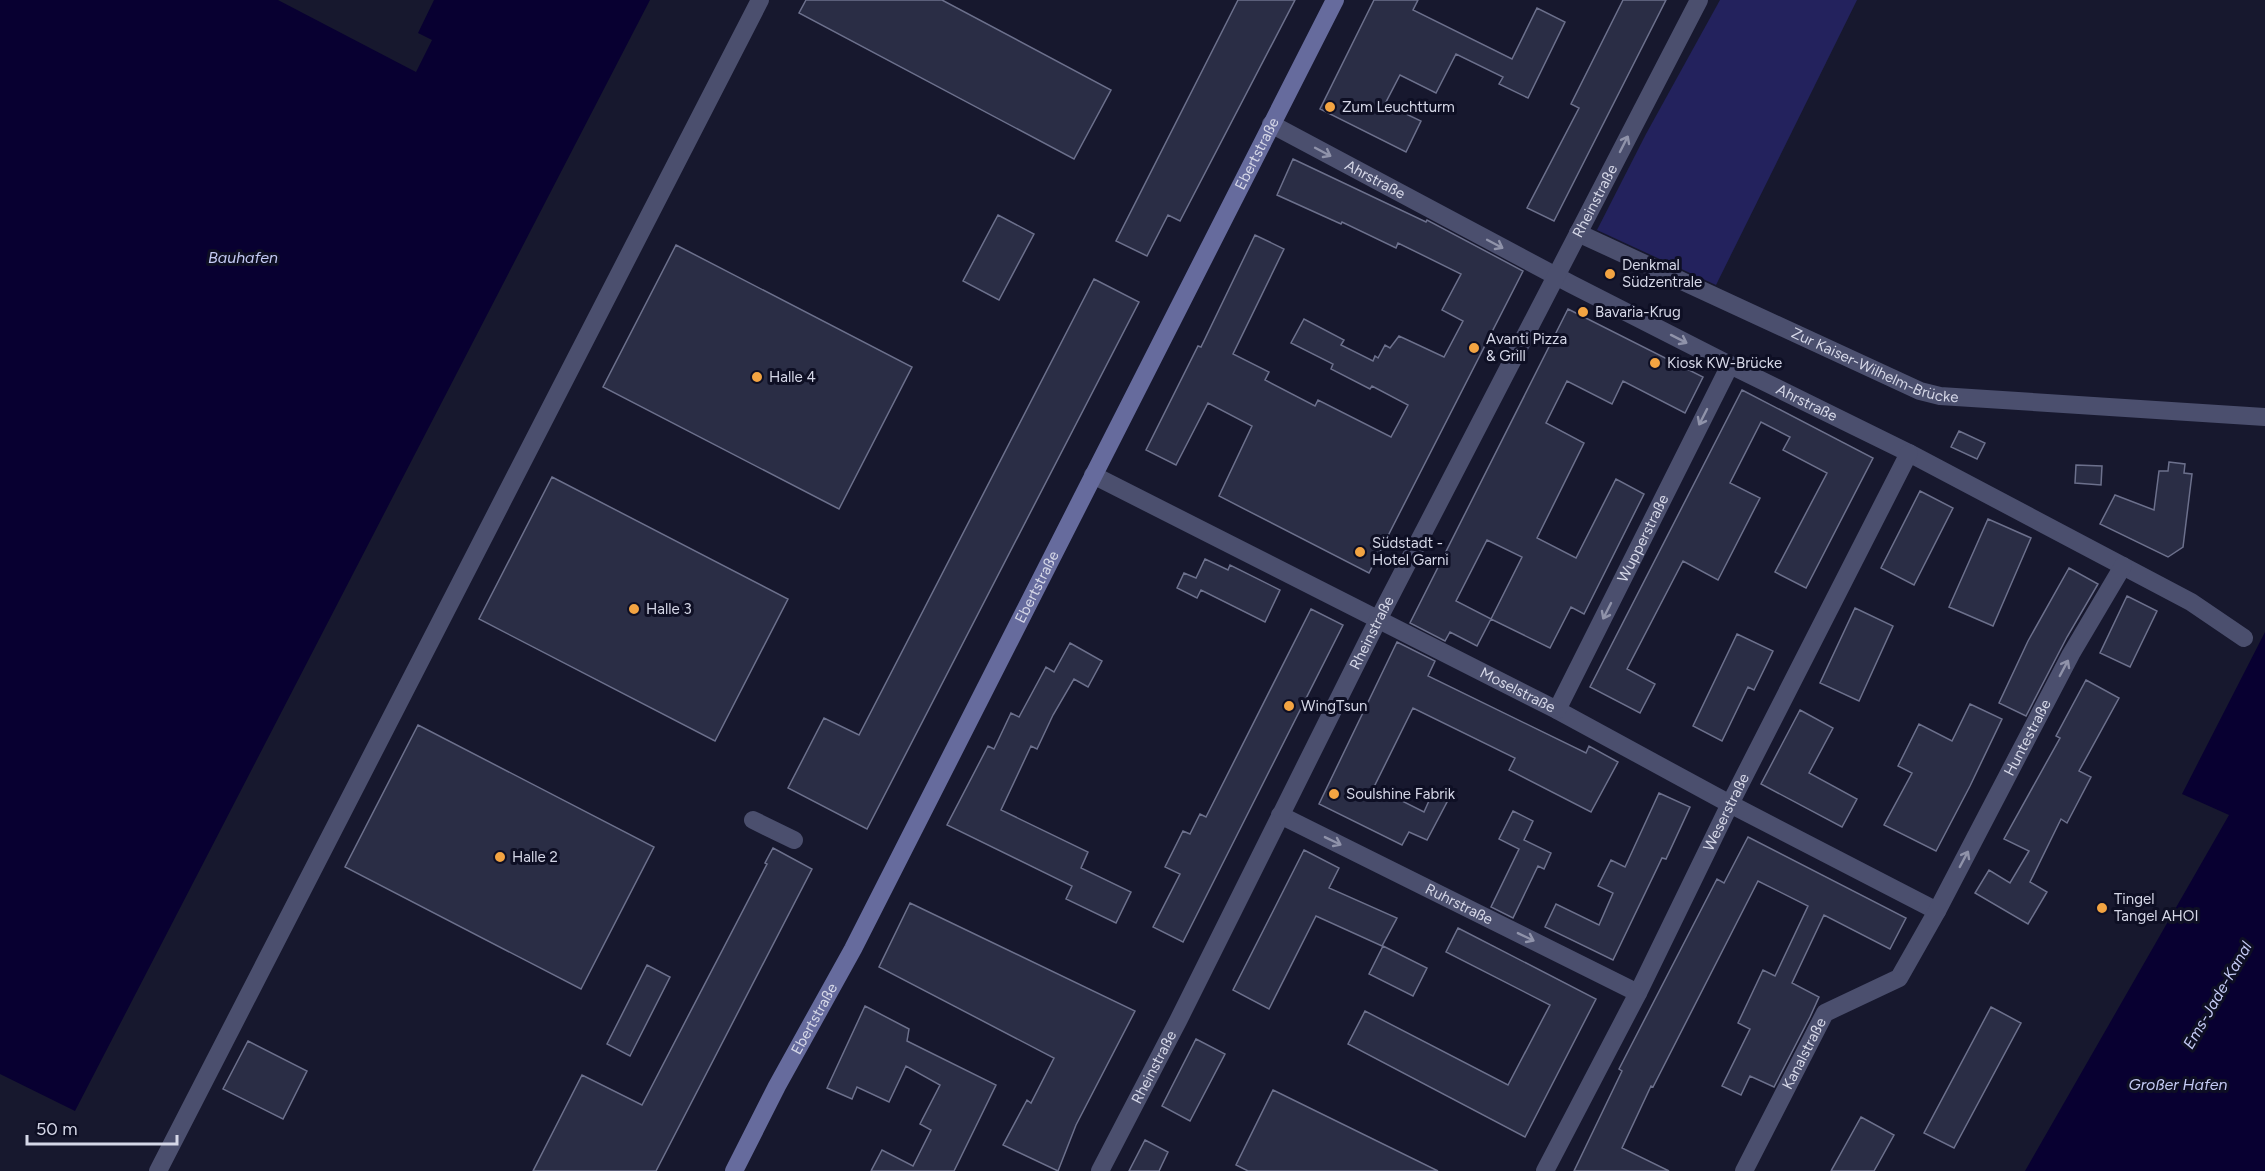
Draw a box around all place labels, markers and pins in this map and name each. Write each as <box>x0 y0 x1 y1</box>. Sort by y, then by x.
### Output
place label: Zum Leuchtturm <box>1342 98 1455 116</box>
marker: Zum Leuchtturm <box>1323 100 1337 114</box>
place label: Denkmal Südzentrale <box>1622 256 1702 291</box>
marker: Denkmal Südzentrale <box>1603 267 1617 281</box>
place label: Bavaria-Krug <box>1595 303 1681 321</box>
marker: Bavaria-Krug <box>1576 305 1590 319</box>
place label: Avanti Pizza & Grill <box>1486 330 1567 365</box>
marker: Avanti Pizza & Grill <box>1467 341 1481 355</box>
place label: Kiosk KW-Brücke <box>1667 354 1782 372</box>
marker: Kiosk KW-Brücke <box>1648 356 1662 370</box>
place label: Halle 4 <box>769 368 816 386</box>
marker: Halle 4 <box>750 370 764 384</box>
place label: Südstadt - Hotel Garni <box>1372 534 1449 569</box>
marker: Südstadt - Hotel Garni <box>1353 545 1367 559</box>
place label: Halle 3 <box>646 600 692 618</box>
marker: Halle 3 <box>627 602 641 616</box>
place label: WingTsun <box>1301 697 1367 715</box>
marker: WingTsun <box>1282 699 1296 713</box>
place label: Soulshine Fabrik <box>1346 785 1456 803</box>
marker: Soulshine Fabrik <box>1327 787 1341 801</box>
place label: Halle 2 <box>512 848 558 866</box>
marker: Halle 2 <box>493 850 507 864</box>
place label: Tingel Tangel AHOI <box>2114 890 2199 925</box>
marker: Tingel Tangel AHOI <box>2095 901 2109 915</box>

